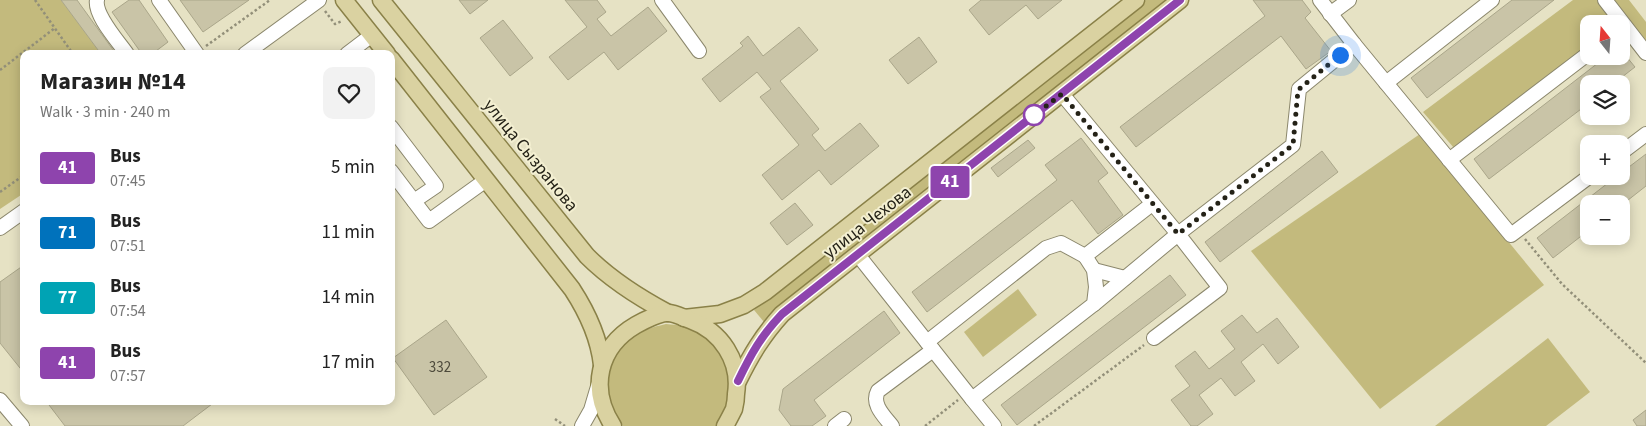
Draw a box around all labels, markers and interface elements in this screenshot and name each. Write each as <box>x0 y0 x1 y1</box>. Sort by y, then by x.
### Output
north arrow <box>1580 15 1630 65</box>
map controls <box>1580 15 1630 245</box>
your location <box>1328 43 1353 68</box>
text: Магазин №14 <box>40 64 186 99</box>
button: heart <box>323 67 375 119</box>
button: layers <box>1580 75 1630 125</box>
street label: улица Сызранова <box>477 94 584 217</box>
text: Walk · 3 min · 240 m <box>40 101 171 123</box>
unlabelled marker <box>1023 104 1045 126</box>
button: + <box>1580 135 1630 185</box>
text: Bus <box>110 143 141 170</box>
text: 5 min <box>331 154 375 181</box>
text: 41 <box>58 155 77 180</box>
line badge: 41 <box>928 166 972 198</box>
text: 41 <box>940 169 960 194</box>
text: 07:45 <box>110 170 146 192</box>
street label: улица Чехова <box>818 180 917 265</box>
button: − <box>1580 195 1630 245</box>
text: Bus <box>110 208 141 235</box>
text: 11 min <box>321 219 375 246</box>
text: 71 <box>58 220 77 245</box>
text: 07:51 <box>110 235 146 257</box>
text: Bus <box>110 273 141 300</box>
text: 14 min <box>321 284 375 311</box>
text: 77 <box>58 285 77 310</box>
text: 07:54 <box>110 300 146 322</box>
text: Bus <box>110 338 141 365</box>
text: 17 min <box>321 349 375 376</box>
text: 41 <box>58 350 77 375</box>
house number: 332 <box>429 357 451 378</box>
text: 07:57 <box>110 365 146 387</box>

